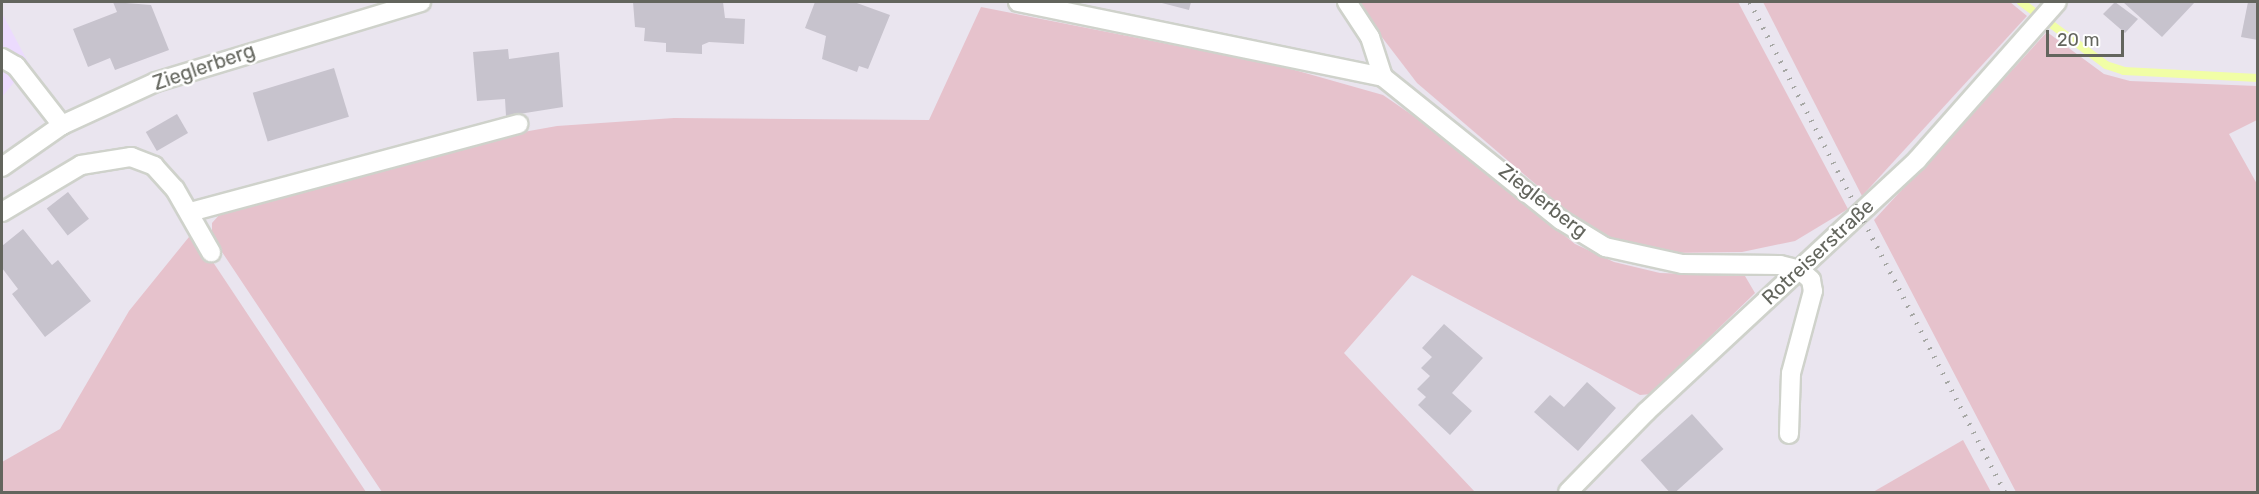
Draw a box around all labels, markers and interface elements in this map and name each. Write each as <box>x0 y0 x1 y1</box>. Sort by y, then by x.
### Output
scale bar <box>2049 18 2127 56</box>
text: 20 m <box>2057 29 2099 51</box>
street label: Zieglerberg <box>150 38 258 96</box>
street label: Zieglerberg <box>1494 159 1592 243</box>
street label: Rotreiserstraße <box>1757 194 1879 310</box>

